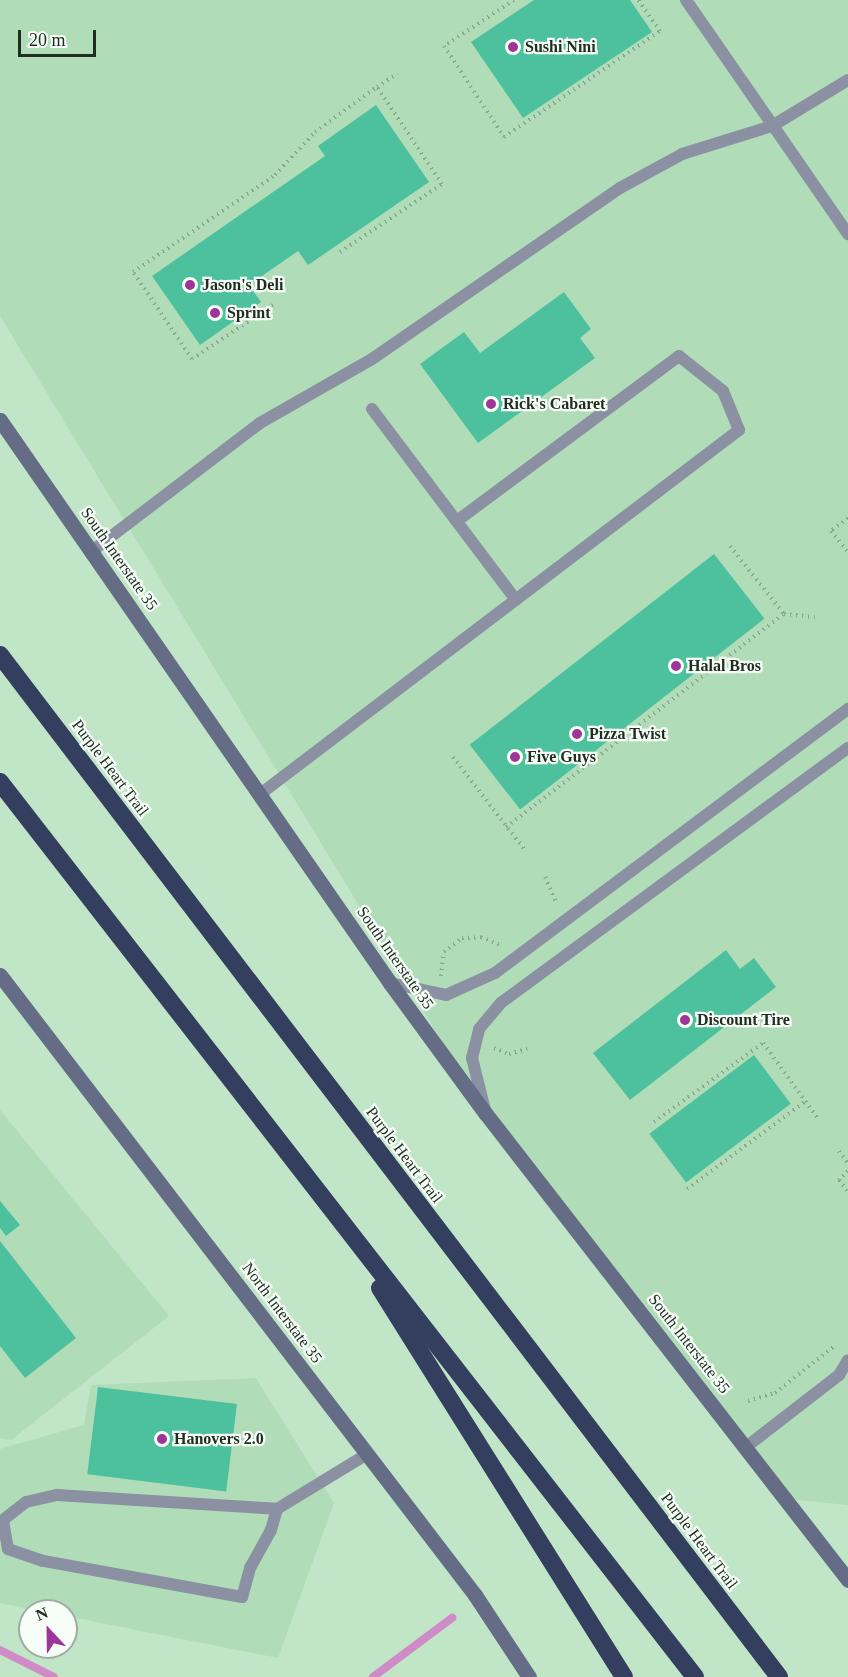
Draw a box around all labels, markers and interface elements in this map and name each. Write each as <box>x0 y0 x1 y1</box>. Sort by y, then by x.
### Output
scale bar <box>21 18 99 56</box>
text: 20 m <box>29 30 66 50</box>
place label: Sushi Nini <box>525 37 596 57</box>
marker: Sushi Nini <box>506 40 520 54</box>
place label: Jason's Deli <box>202 275 283 295</box>
marker: Jason's Deli <box>183 278 197 292</box>
place label: Sprint <box>227 303 271 323</box>
marker: Sprint <box>208 306 222 320</box>
place label: Rick's Cabaret <box>503 394 605 414</box>
marker: Rick's Cabaret <box>484 397 498 411</box>
street label: South Interstate 35 <box>76 504 162 614</box>
place label: Halal Bros <box>688 656 761 676</box>
marker: Halal Bros <box>669 659 683 673</box>
street label: Purple Heart Trail <box>67 716 153 820</box>
place label: Pizza Twist <box>589 724 666 744</box>
marker: Pizza Twist <box>570 727 584 741</box>
place label: Five Guys <box>527 747 596 767</box>
marker: Five Guys <box>508 750 522 764</box>
street label: South Interstate 35 <box>352 903 438 1013</box>
place label: Discount Tire <box>697 1010 790 1030</box>
marker: Discount Tire <box>678 1013 692 1027</box>
street label: Purple Heart Trail <box>361 1103 447 1207</box>
street label: North Interstate 35 <box>238 1259 326 1367</box>
street label: South Interstate 35 <box>644 1290 734 1398</box>
place label: Hanovers 2.0 <box>174 1429 264 1449</box>
marker: Hanovers 2.0 <box>155 1432 169 1446</box>
street label: Purple Heart Trail <box>656 1489 742 1593</box>
north arrow <box>18 1599 78 1659</box>
text: N <box>33 1604 50 1624</box>

